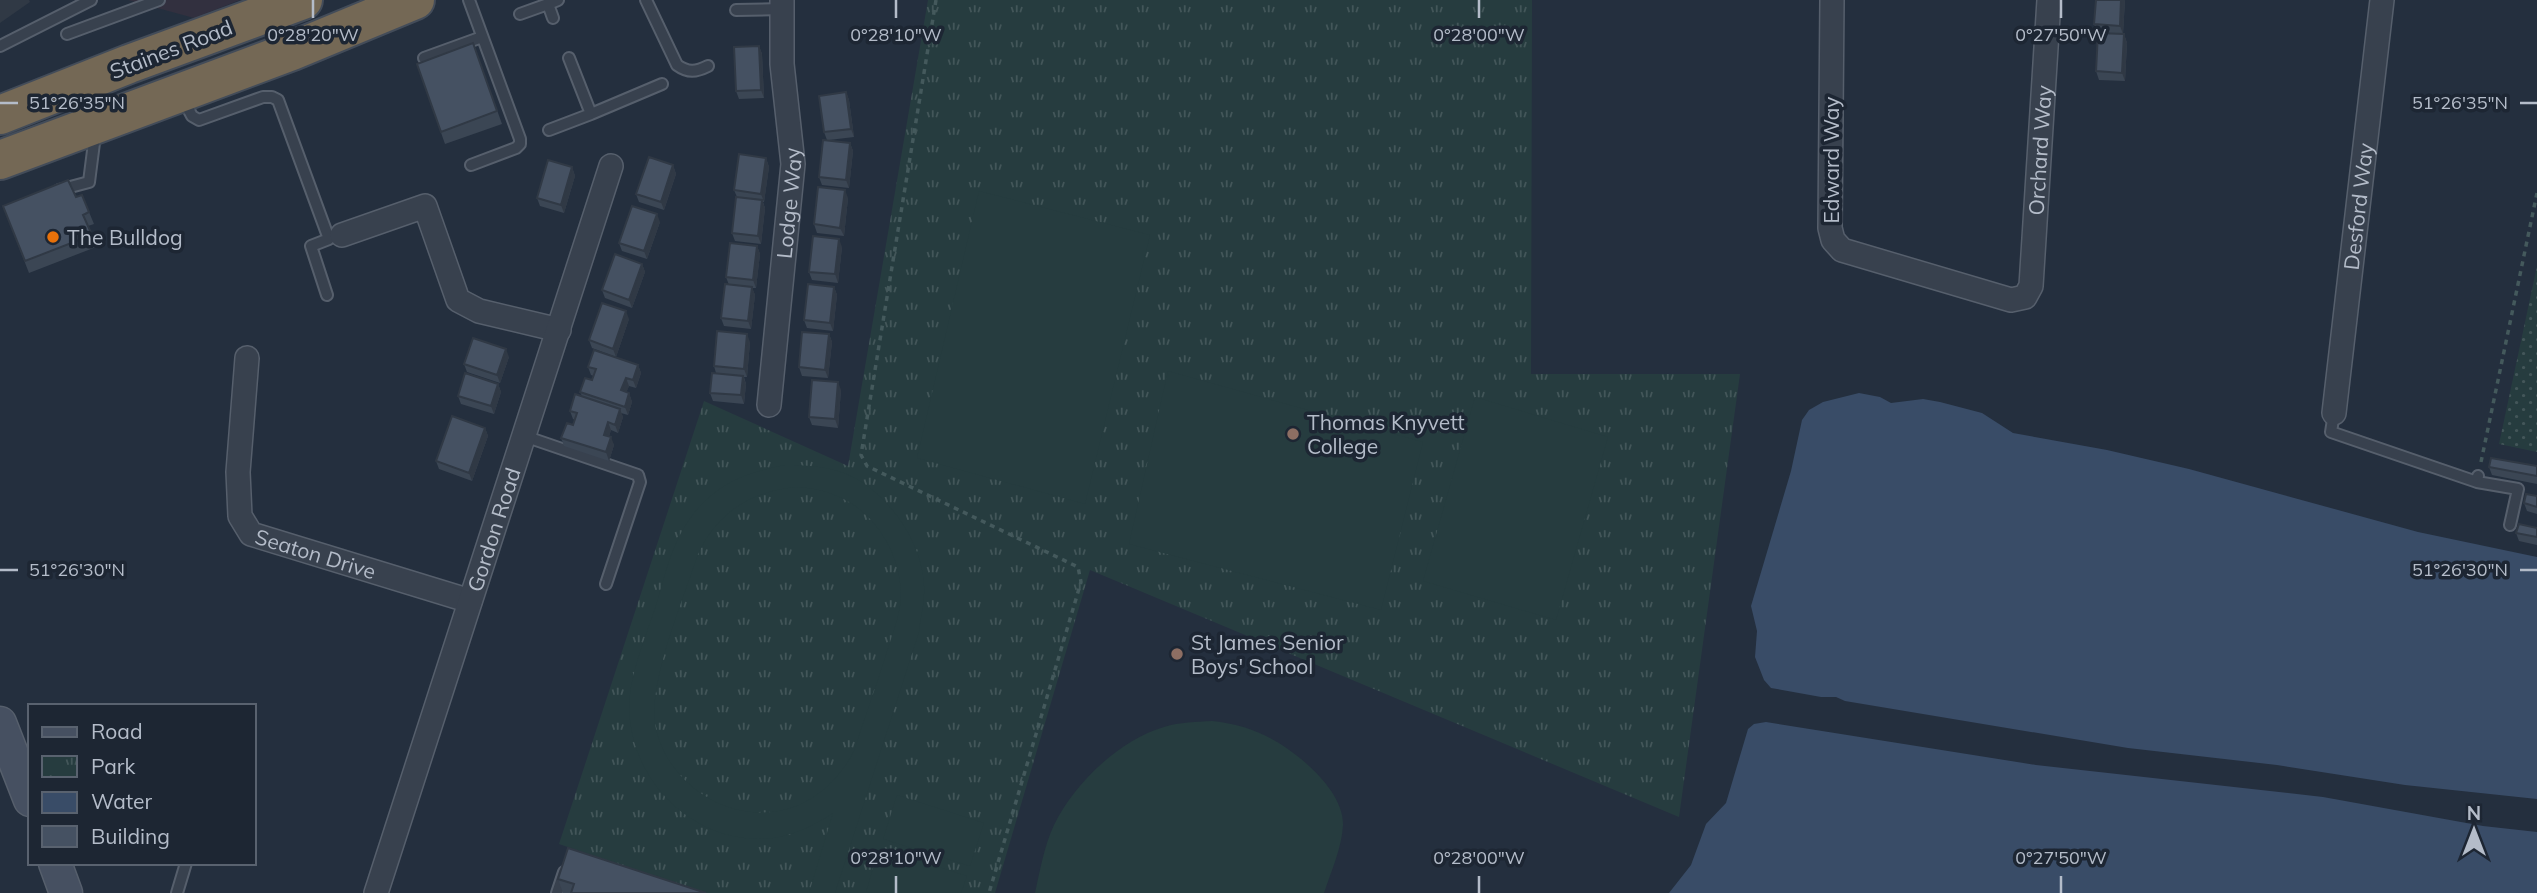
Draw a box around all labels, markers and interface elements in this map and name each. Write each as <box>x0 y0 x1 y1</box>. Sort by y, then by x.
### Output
street label: Staines Road <box>106 14 236 84</box>
text: 0°28'20"W <box>267 23 359 46</box>
text: 0°28'10"W <box>850 23 942 46</box>
text: 0°28'00"W <box>1433 23 1525 46</box>
text: 0°27'50"W <box>2015 23 2107 46</box>
street label: Orchard Way <box>2022 84 2057 216</box>
text: 51°26'35"N <box>29 91 125 114</box>
text: 51°26'35"N <box>2412 91 2508 114</box>
street label: Edward Way <box>1818 97 1844 223</box>
street label: Desford Way <box>2338 141 2378 271</box>
street label: Lodge Way <box>771 146 806 260</box>
place label: The Bulldog <box>67 224 183 250</box>
marker: The Bulldog <box>45 229 61 245</box>
place label: Thomas Knyvett College <box>1307 409 1465 459</box>
marker: Thomas Knyvett College <box>1285 426 1301 442</box>
street label: Gordon Road <box>461 464 526 595</box>
street label: Seaton Drive <box>252 523 379 584</box>
text: 51°26'30"N <box>29 558 125 581</box>
text: 51°26'30"N <box>2412 558 2508 581</box>
place label: St James Senior Boys' School <box>1191 629 1344 679</box>
marker: St James Senior Boys' School <box>1169 646 1185 662</box>
legend <box>28 704 256 865</box>
text: Road <box>91 718 142 744</box>
text: Park <box>91 753 135 779</box>
text: Water <box>91 788 152 814</box>
north arrow <box>2439 795 2509 865</box>
text: N <box>2467 801 2481 825</box>
text: Building <box>91 823 170 849</box>
text: 0°28'10"W <box>850 846 942 869</box>
text: 0°28'00"W <box>1433 846 1525 869</box>
text: 0°27'50"W <box>2015 846 2107 869</box>

